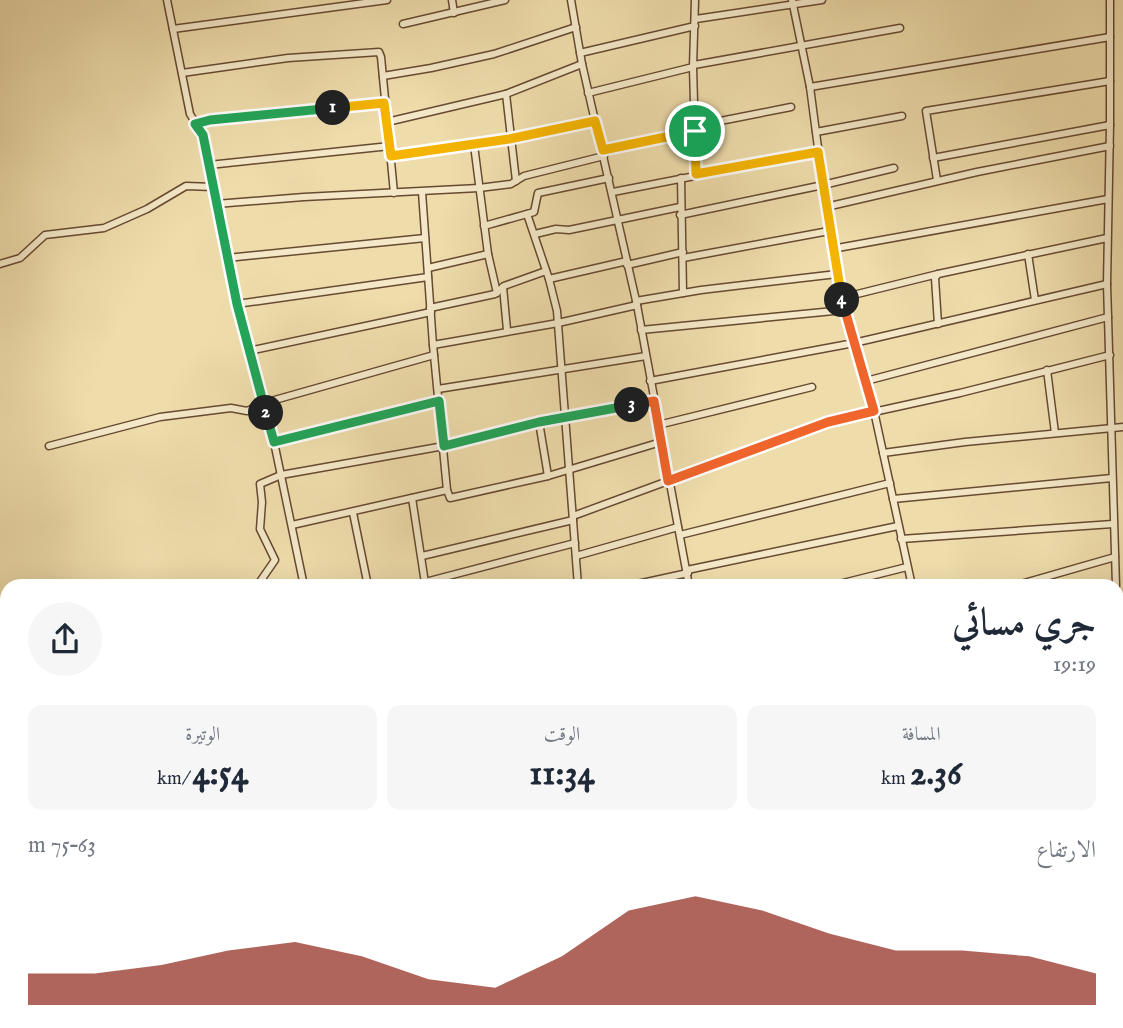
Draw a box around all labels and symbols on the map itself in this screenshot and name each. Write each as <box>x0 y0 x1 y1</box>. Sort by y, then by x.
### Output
pin: 1 <box>316 90 350 126</box>
pin <box>665 101 725 161</box>
pin: 4 <box>824 282 860 318</box>
pin: 3 <box>614 388 650 422</box>
pin: 2 <box>248 396 284 430</box>

